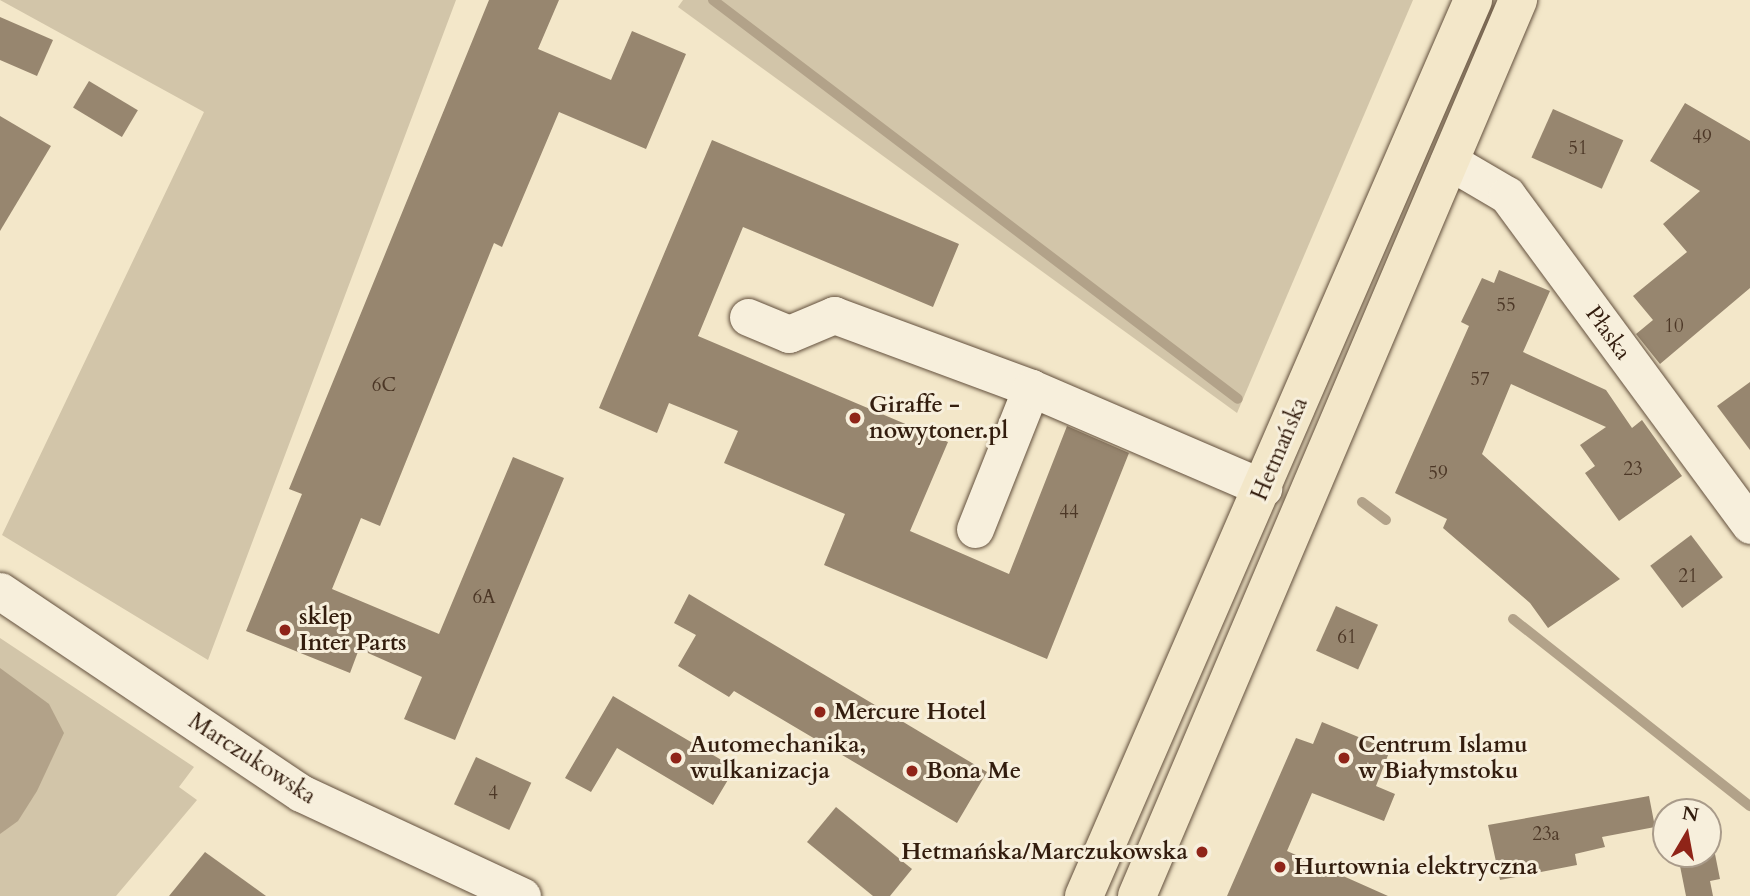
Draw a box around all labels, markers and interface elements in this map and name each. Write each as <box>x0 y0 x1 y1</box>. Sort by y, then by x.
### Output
house number: 49 <box>1692 127 1712 149</box>
house number: 51 <box>1568 138 1588 160</box>
house number: 55 <box>1496 295 1516 317</box>
street label: Płaska <box>1579 301 1637 365</box>
house number: 10 <box>1664 316 1684 338</box>
house number: 57 <box>1470 369 1490 391</box>
house number: 6C <box>372 375 396 397</box>
place label: Giraffe - nowytoner.pl <box>869 391 1008 445</box>
street label: Hetmańska <box>1246 393 1314 505</box>
marker: Giraffe - nowytoner.pl <box>847 410 863 426</box>
house number: 23 <box>1623 459 1643 481</box>
house number: 59 <box>1428 463 1448 485</box>
house number: 44 <box>1059 502 1079 524</box>
house number: 21 <box>1678 566 1698 588</box>
house number: 6A <box>472 587 496 609</box>
place label: sklep Inter Parts <box>299 603 407 657</box>
marker: sklep Inter Parts <box>277 622 293 638</box>
house number: 61 <box>1337 627 1357 649</box>
place label: Mercure Hotel <box>834 698 986 726</box>
marker: Mercure Hotel <box>812 704 828 720</box>
street label: Marczukowska <box>183 708 321 810</box>
place label: Automechanika, wulkanizacja <box>690 731 866 785</box>
place label: Centrum Islamu w Białymstoku <box>1358 731 1528 785</box>
marker: Automechanika, wulkanizacja <box>668 750 684 766</box>
marker: Centrum Islamu w Białymstoku <box>1336 750 1352 766</box>
place label: Bona Me <box>926 757 1021 785</box>
marker: Bona Me <box>904 763 920 779</box>
house number: 4 <box>488 783 498 805</box>
north arrow <box>1652 798 1722 868</box>
text: N <box>1680 800 1701 829</box>
house number: 23a <box>1532 824 1560 846</box>
place label: Hetmańska/Marczukowska <box>901 838 1188 866</box>
marker: Hetmańska/Marczukowska <box>1194 844 1210 860</box>
place label: Hurtownia elektryczna <box>1294 853 1538 881</box>
marker: Hurtownia elektryczna <box>1272 859 1288 875</box>

